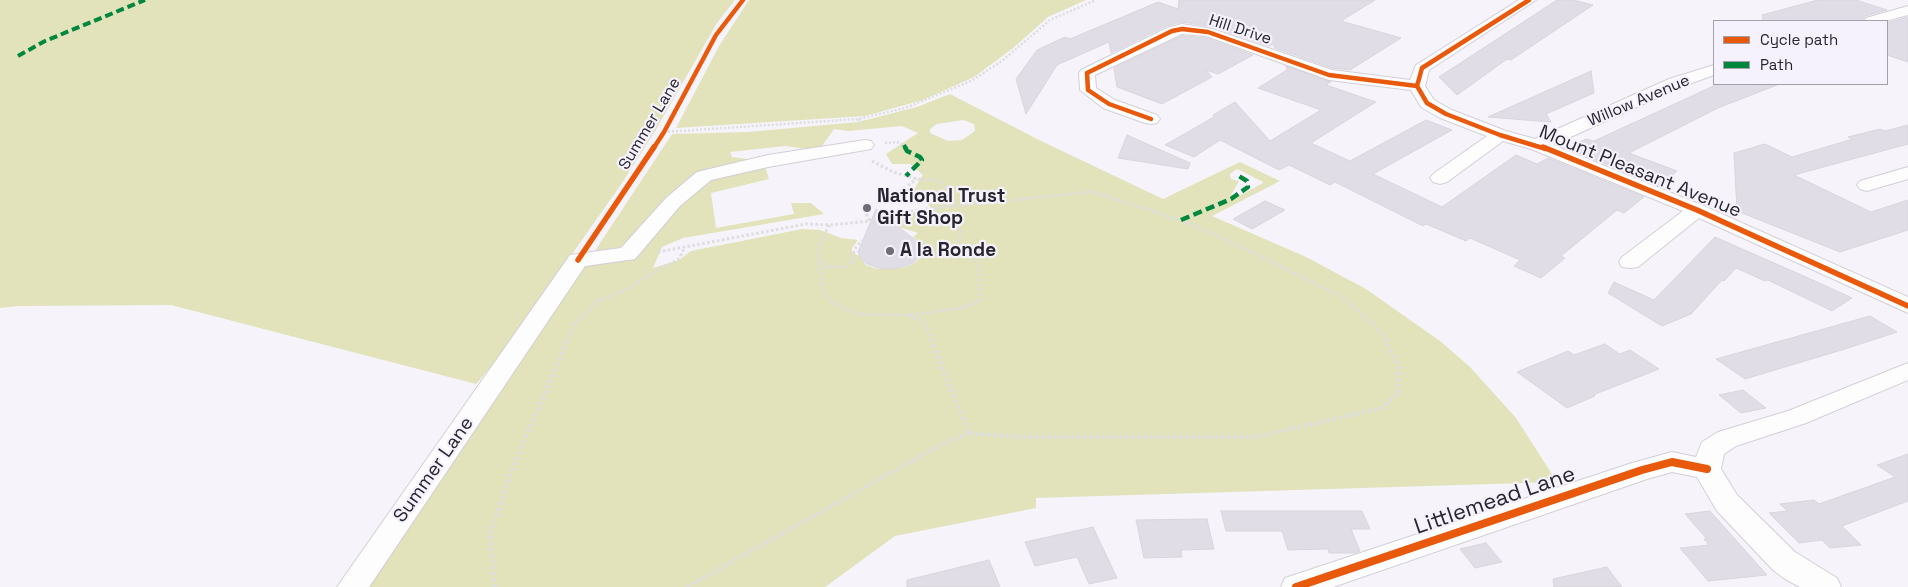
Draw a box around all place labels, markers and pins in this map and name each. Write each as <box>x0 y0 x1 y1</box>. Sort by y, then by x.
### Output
place label: National Trust Gift Shop <box>877 186 1005 230</box>
marker: National Trust Gift Shop <box>861 202 873 214</box>
place label: A la Ronde <box>900 240 996 262</box>
marker: A la Ronde <box>884 245 896 257</box>

